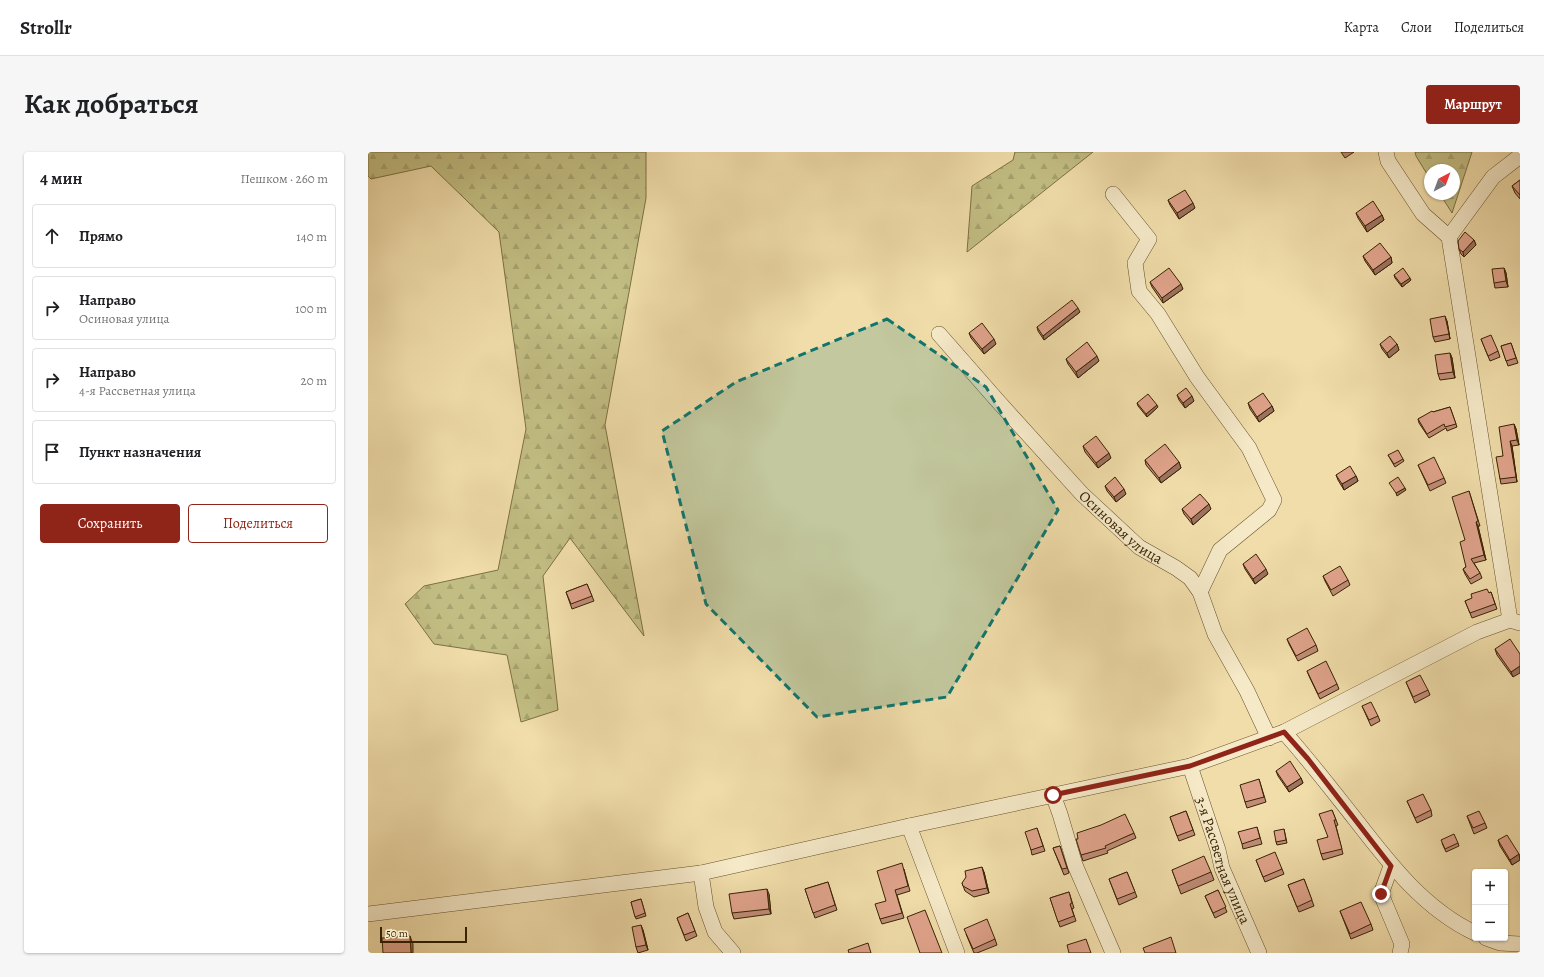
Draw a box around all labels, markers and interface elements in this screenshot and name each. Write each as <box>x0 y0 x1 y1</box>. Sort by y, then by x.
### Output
text: Strollr <box>20 15 72 41</box>
text: Карта <box>1344 18 1379 37</box>
text: Слои <box>1401 18 1432 37</box>
text: Поделиться <box>1454 18 1524 37</box>
text: Как добраться <box>24 85 199 123</box>
button: Маршрут <box>1426 85 1520 124</box>
north arrow <box>1424 164 1460 200</box>
text: 4 мин <box>40 167 83 190</box>
text: Пешком · 260 m <box>240 170 328 187</box>
icon: ahead <box>41 225 63 247</box>
text: Прямо <box>79 226 123 246</box>
text: 140 m <box>296 228 327 245</box>
text: Направо <box>79 290 136 310</box>
icon: right <box>41 297 63 319</box>
text: 100 m <box>295 300 327 317</box>
text: Осиновая улица <box>79 310 170 327</box>
text: Направо <box>79 362 136 382</box>
icon: right <box>41 369 63 391</box>
text: 20 m <box>301 372 327 389</box>
text: 4-я Рассветная улица <box>79 382 196 399</box>
icon: arrive <box>41 441 63 463</box>
text: Пункт назначения <box>79 442 201 462</box>
street label: Осиновая улица <box>1075 486 1167 569</box>
button: Сохранить <box>40 504 180 543</box>
button: Поделиться <box>188 504 328 543</box>
route start <box>1044 786 1062 804</box>
street label: 3-я Рассветная улица <box>1191 794 1255 927</box>
map controls <box>1472 869 1508 941</box>
button: + <box>1472 869 1508 905</box>
route end <box>1372 885 1390 903</box>
button: − <box>1472 905 1508 941</box>
scale bar <box>380 925 467 944</box>
text: 50 m <box>386 926 408 941</box>

